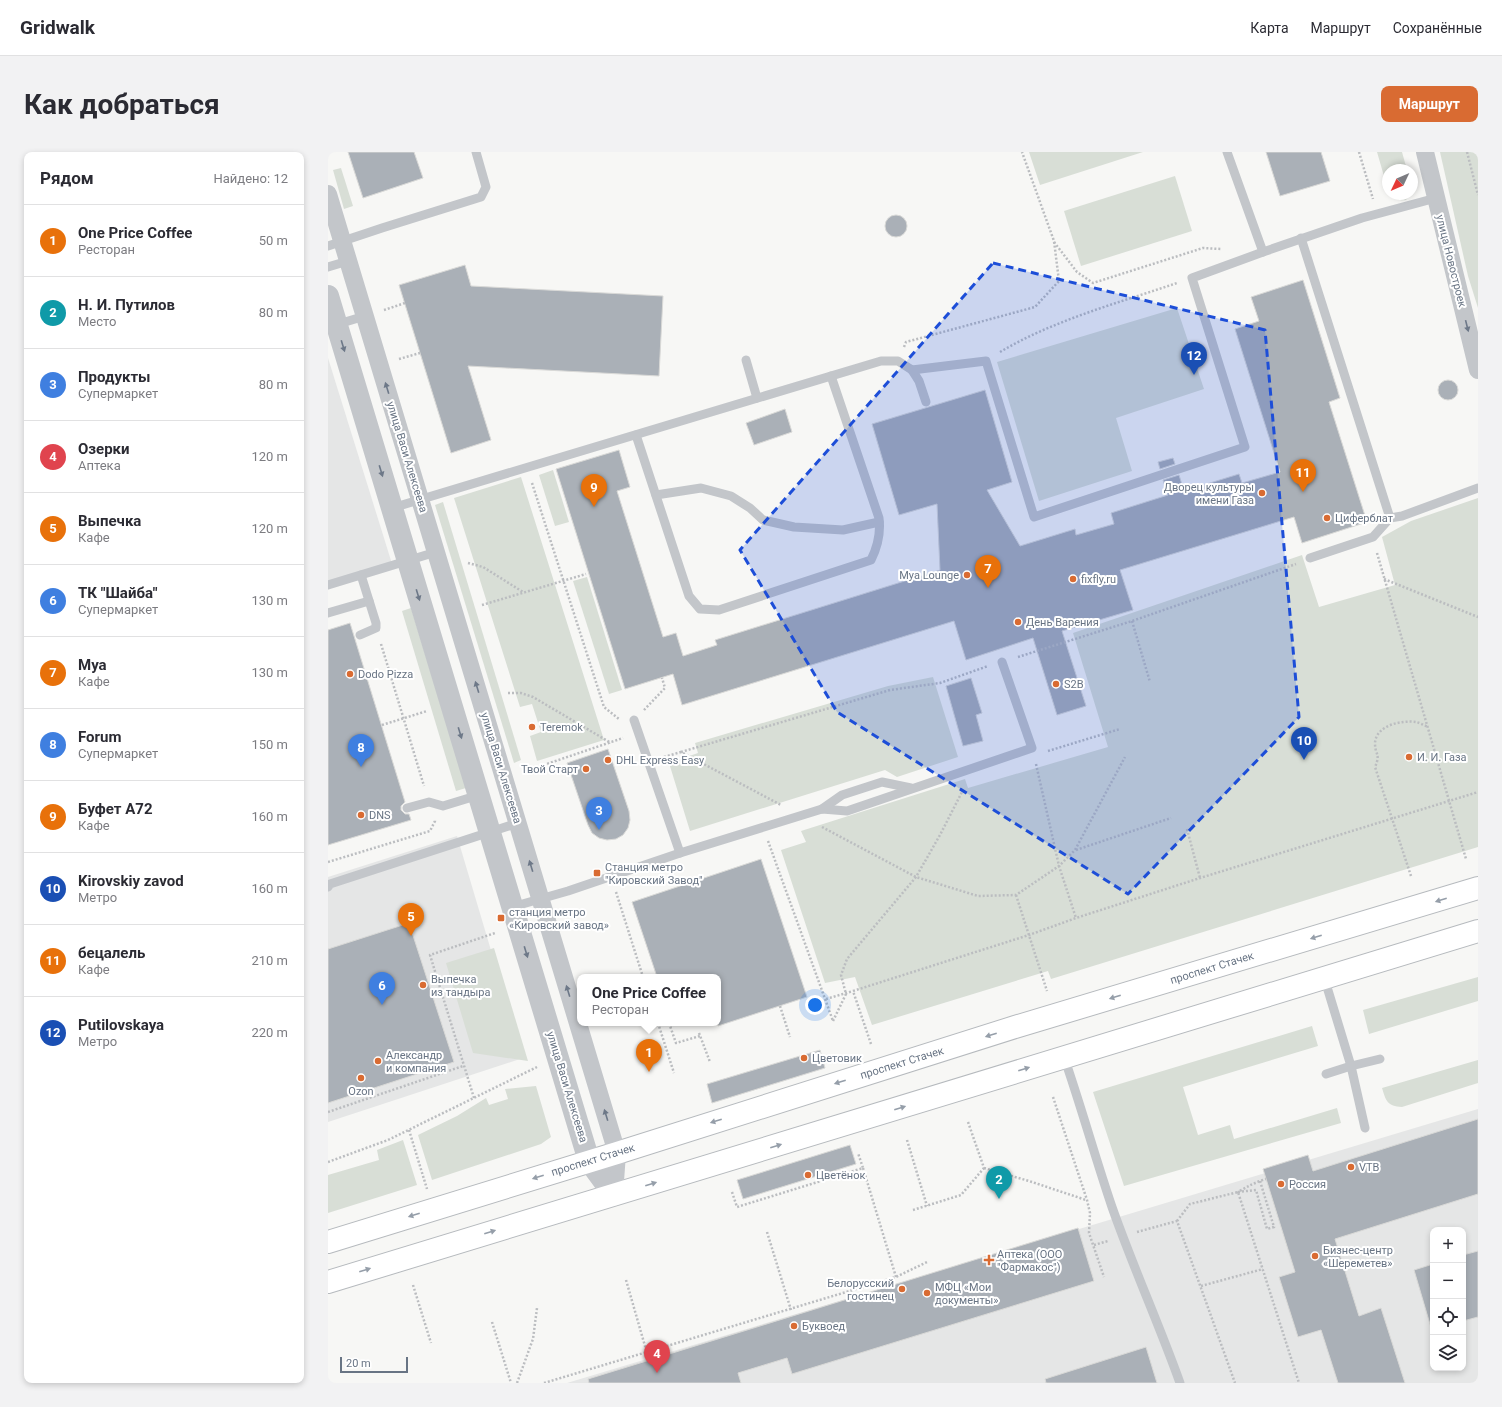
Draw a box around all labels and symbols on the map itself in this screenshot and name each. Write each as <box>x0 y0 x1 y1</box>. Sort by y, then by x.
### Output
north arrow <box>1382 164 1418 200</box>
street label: улица Новостроек <box>1433 213 1469 309</box>
one-way arrow <box>1465 320 1471 332</box>
one-way arrow <box>340 341 346 353</box>
pin: 12 <box>1181 342 1207 375</box>
one-way arrow <box>384 382 390 394</box>
street label: улица Васи Алексеева <box>384 400 430 514</box>
pin: 11 <box>1290 459 1316 492</box>
one-way arrow <box>378 465 384 477</box>
pin: 9 <box>581 474 607 507</box>
place label: Дворец культуры имени Газа <box>1164 481 1254 507</box>
marker: Дворец культуры имени Газа <box>1257 488 1267 498</box>
place label: Циферблат <box>1335 512 1394 525</box>
marker: Циферблат <box>1322 513 1332 523</box>
pin: 7 <box>975 555 1001 588</box>
place label: Mya Lounge <box>899 569 959 582</box>
marker: Mya Lounge <box>962 570 972 580</box>
place label: fixfly.ru <box>1081 573 1116 586</box>
marker: fixfly.ru <box>1068 574 1078 584</box>
one-way arrow <box>415 590 421 602</box>
place label: День Варения <box>1026 616 1099 629</box>
marker: День Варения <box>1013 617 1023 627</box>
place label: Dodo Pizza <box>358 668 413 681</box>
marker: Dodo Pizza <box>345 669 355 679</box>
place label: S2B <box>1064 678 1084 691</box>
marker: S2B <box>1051 679 1061 689</box>
one-way arrow <box>474 681 480 693</box>
street label: улица Васи Алексеева <box>478 711 524 825</box>
place label: Teremok <box>540 721 583 734</box>
marker: Teremok <box>527 722 537 732</box>
pin: 10 <box>1291 727 1317 760</box>
one-way arrow <box>457 728 463 740</box>
pin: 8 <box>348 734 374 767</box>
place label: И. И. Газа <box>1417 751 1467 764</box>
marker: И. И. Газа <box>1404 752 1414 762</box>
place label: DHL Express Easy <box>616 754 705 767</box>
marker: DHL Express Easy <box>603 755 613 765</box>
place label: Твой Старт <box>521 763 579 776</box>
marker: Твой Старт <box>581 764 591 774</box>
pin: 3 <box>586 797 612 830</box>
place label: DNS <box>369 809 391 822</box>
marker: DNS <box>356 810 366 820</box>
one-way arrow <box>528 860 534 872</box>
place label: Станция метро "Кировский Завод" <box>605 861 703 887</box>
marker: Станция метро "Кировский Завод" <box>592 868 602 878</box>
one-way arrow <box>1434 897 1446 903</box>
pin: 5 <box>398 903 424 936</box>
place label: станция метро «Кировский завод» <box>509 906 609 932</box>
marker: станция метро «Кировский завод» <box>496 913 506 923</box>
one-way arrow <box>1310 934 1322 940</box>
one-way arrow <box>523 946 529 958</box>
street label: проспект Стачек <box>1169 949 1255 987</box>
pin: 6 <box>369 972 395 1005</box>
place label: Выпечка из тандыра <box>431 973 491 999</box>
marker: Выпечка из тандыра <box>418 980 428 990</box>
one-way arrow <box>565 985 571 997</box>
one-way arrow <box>1109 994 1121 1000</box>
your location <box>805 995 825 1015</box>
street label: улица Васи Алексеева <box>544 1030 590 1144</box>
one-way arrow <box>985 1032 997 1038</box>
pin: 1 <box>636 1039 662 1072</box>
street label: проспект Стачек <box>859 1044 945 1082</box>
place label: Александр и компания <box>386 1049 446 1075</box>
place label: Цветовик <box>812 1052 862 1065</box>
marker: Цветовик <box>799 1053 809 1063</box>
marker: Александр и компания <box>373 1056 383 1066</box>
one-way arrow <box>1018 1066 1030 1072</box>
marker: Ozon <box>356 1073 366 1083</box>
one-way arrow <box>834 1079 846 1085</box>
place label: Ozon <box>348 1085 374 1098</box>
one-way arrow <box>894 1105 906 1111</box>
one-way arrow <box>603 1109 609 1121</box>
one-way arrow <box>710 1118 722 1124</box>
street label: проспект Стачек <box>550 1141 636 1179</box>
one-way arrow <box>770 1143 782 1149</box>
place label: VTB <box>1359 1161 1380 1174</box>
marker: VTB <box>1346 1162 1356 1172</box>
pin: 2 <box>986 1166 1012 1199</box>
place label: Цветёнок <box>816 1169 865 1182</box>
marker: Цветёнок <box>803 1170 813 1180</box>
one-way arrow <box>532 1174 544 1180</box>
place label: Россия <box>1289 1178 1326 1191</box>
marker: Россия <box>1276 1179 1286 1189</box>
one-way arrow <box>646 1181 658 1187</box>
one-way arrow <box>408 1212 420 1218</box>
one-way arrow <box>484 1229 496 1235</box>
place label: Бизнес-центр «Шереметев» <box>1323 1244 1393 1270</box>
place label: Аптека (ООО "Фармакос") <box>997 1248 1062 1274</box>
marker: Бизнес-центр «Шереметев» <box>1310 1251 1320 1261</box>
marker: Аптека (ООО "Фармакос") <box>984 1255 994 1265</box>
one-way arrow <box>360 1267 372 1273</box>
place label: Белорусский гостинец <box>827 1277 894 1303</box>
place label: МФЦ «Мои документы» <box>935 1281 998 1307</box>
marker: Белорусский гостинец <box>897 1284 907 1294</box>
marker: МФЦ «Мои документы» <box>922 1288 932 1298</box>
place label: Буквоед <box>802 1320 845 1333</box>
marker: Буквоед <box>789 1321 799 1331</box>
pin: 4 <box>644 1340 670 1373</box>
scale bar <box>340 1355 408 1374</box>

